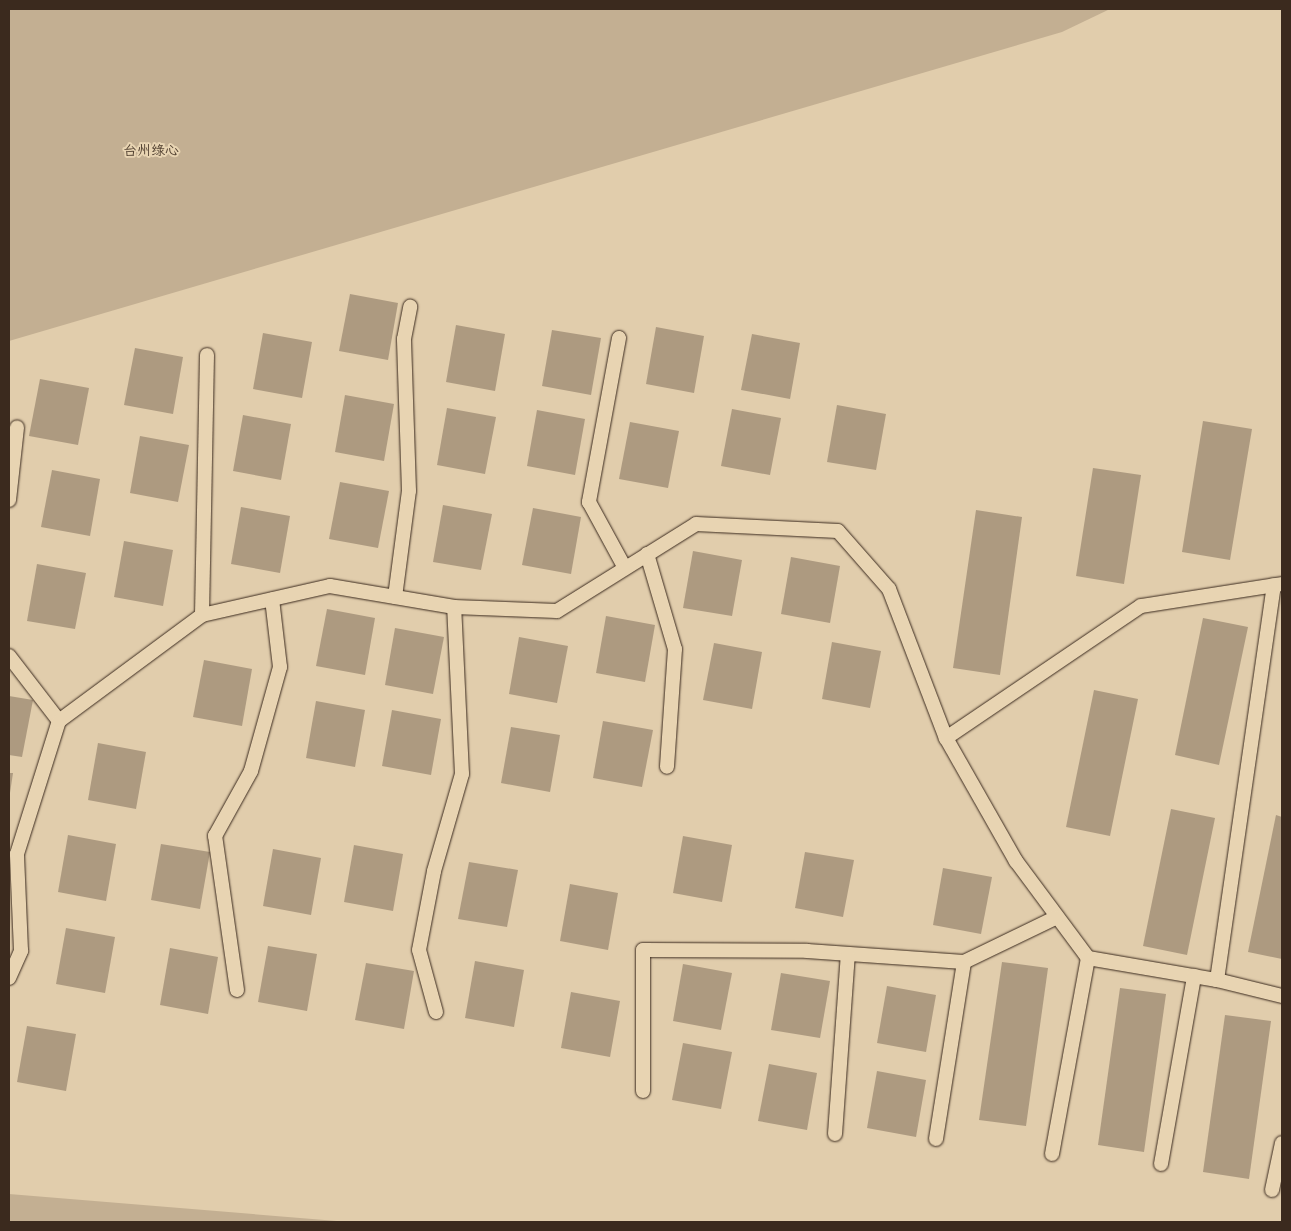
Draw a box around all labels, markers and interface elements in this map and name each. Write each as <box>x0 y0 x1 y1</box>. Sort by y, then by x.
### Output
park label: 台州绿心 <box>123 143 179 159</box>

